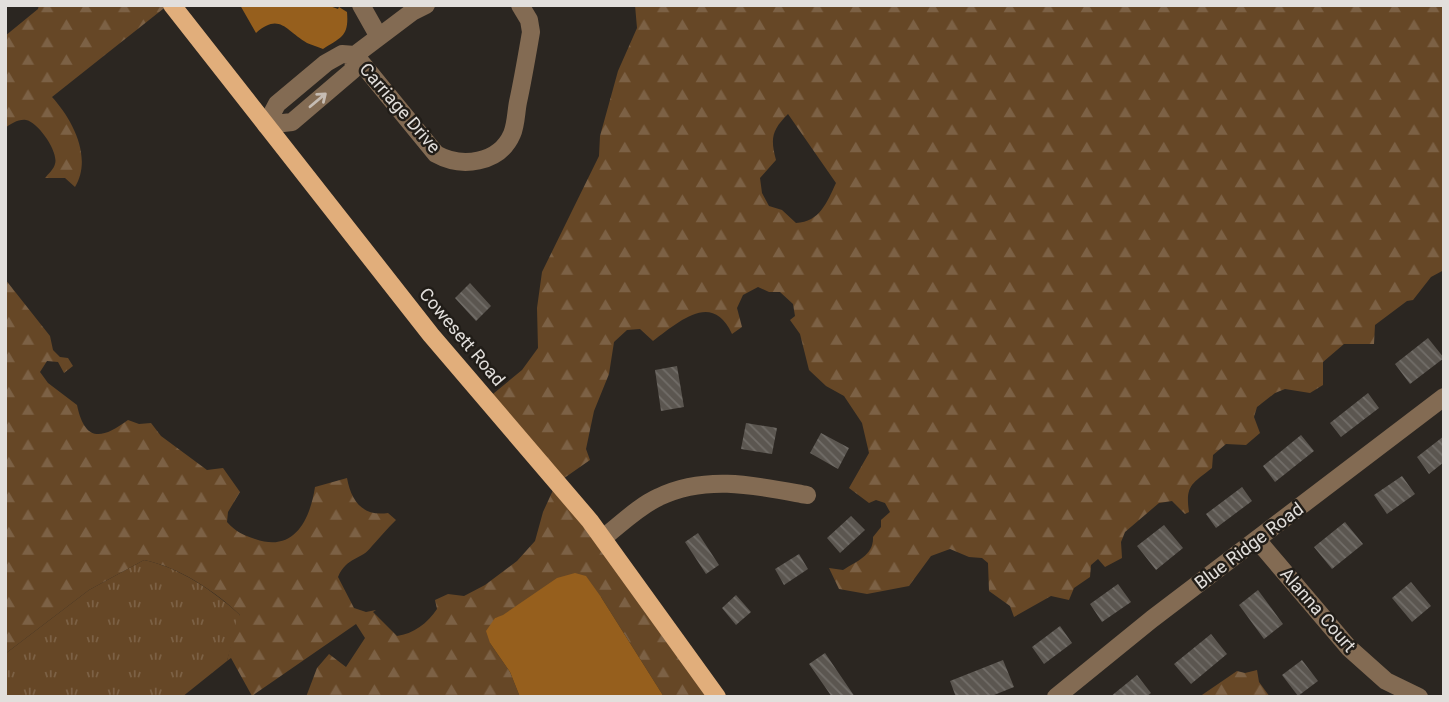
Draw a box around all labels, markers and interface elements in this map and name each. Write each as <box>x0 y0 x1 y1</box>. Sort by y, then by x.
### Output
street label: Carriage Drive <box>356 58 445 157</box>
one-way arrow <box>309 92 327 108</box>
street label: Cowesett Road <box>415 283 509 390</box>
street label: Blue Ridge Road <box>1190 498 1307 593</box>
street label: Alanna Court <box>1276 563 1361 656</box>

